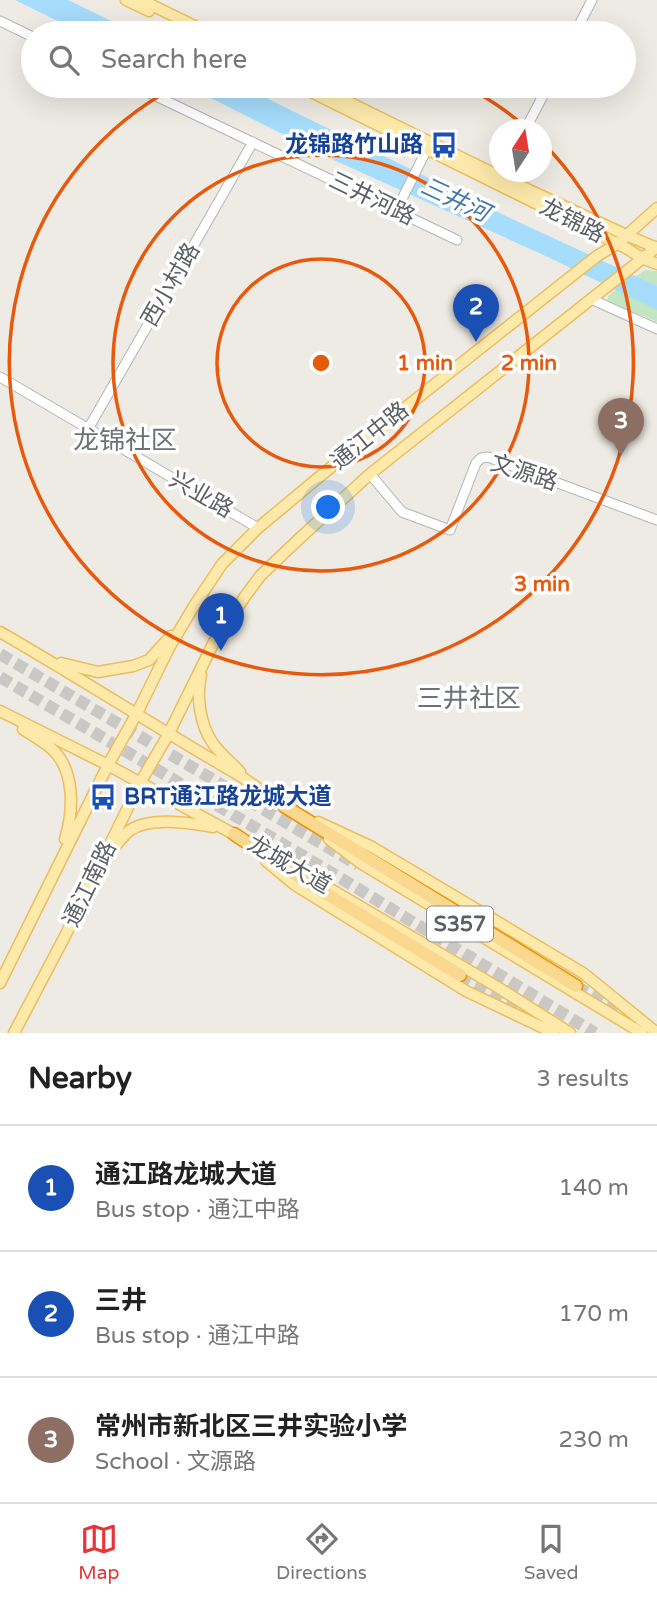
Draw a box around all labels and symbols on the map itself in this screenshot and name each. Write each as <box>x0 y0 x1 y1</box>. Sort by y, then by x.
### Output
north arrow <box>489 119 552 182</box>
bus stop icon: 龙锦路竹山路 <box>429 130 459 160</box>
place label: 龙锦路竹山路 <box>285 131 423 159</box>
street label: 三井河路 <box>325 166 419 232</box>
water label: 三井河 <box>416 172 497 230</box>
street label: 龙锦路 <box>535 193 609 249</box>
street label: 西小村路 <box>136 238 206 332</box>
pin: 2 <box>453 284 499 342</box>
centre of rings <box>309 351 333 375</box>
text: 1 min <box>397 351 453 376</box>
text: 2 min <box>501 351 557 376</box>
street label: 通江中路 <box>325 396 415 476</box>
pin: 3 <box>598 398 644 456</box>
district label: 龙锦社区 <box>73 425 177 456</box>
street label: 文源路 <box>487 449 561 497</box>
street label: 兴业路 <box>164 466 238 524</box>
your location <box>311 490 345 524</box>
text: 3 min <box>514 572 570 597</box>
pin: 1 <box>198 593 244 651</box>
district label: 三井社区 <box>417 683 521 714</box>
bus stop icon: BRT通江路龙城大道 <box>88 782 118 812</box>
place label: BRT通江路龙城大道 <box>124 783 331 811</box>
street label: 龙城大道 <box>242 830 336 900</box>
street label: 通江南路 <box>57 837 123 931</box>
road number: S357 <box>427 906 493 942</box>

